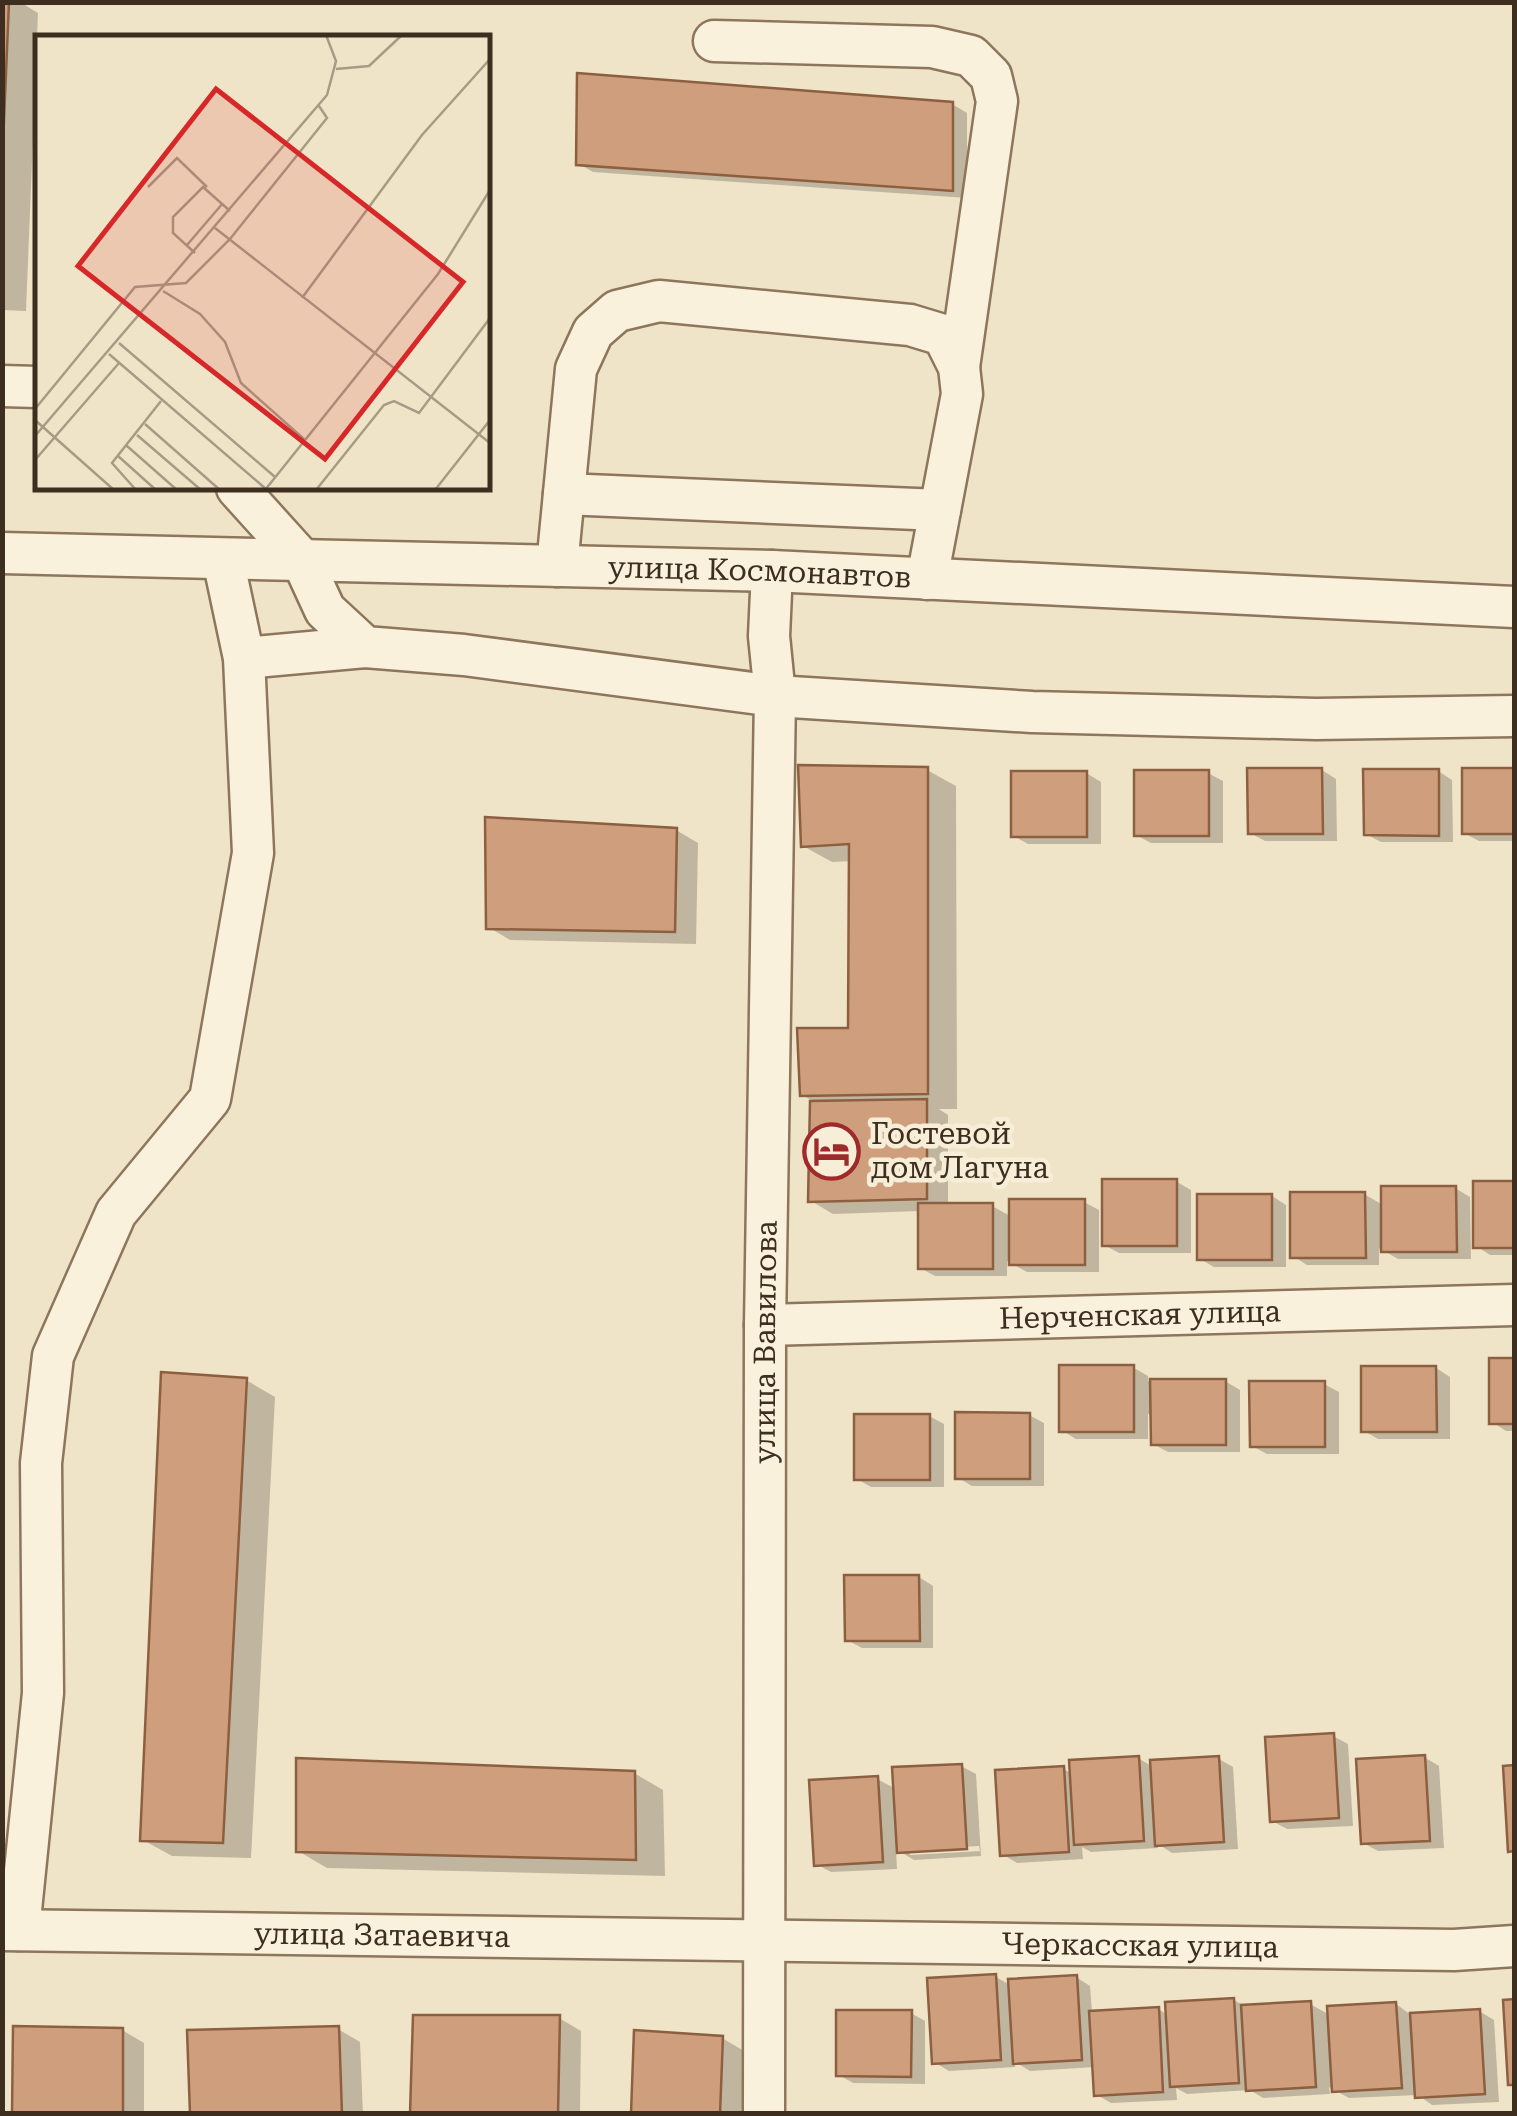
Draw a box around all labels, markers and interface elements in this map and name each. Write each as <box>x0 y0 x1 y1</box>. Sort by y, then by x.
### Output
inset map <box>35 35 490 490</box>
street label: улица Космонавтов <box>608 549 912 595</box>
place label: Гостевой дом Лагуна <box>871 1116 1049 1185</box>
hotel icon: Гостевой дом Лагуна <box>802 1121 862 1181</box>
street label: улица Вавилова <box>747 1220 784 1464</box>
street label: Нерченская улица <box>998 1293 1281 1336</box>
street label: улица Затаевича <box>254 1915 510 1954</box>
street label: Черкасская улица <box>1001 1926 1279 1965</box>

